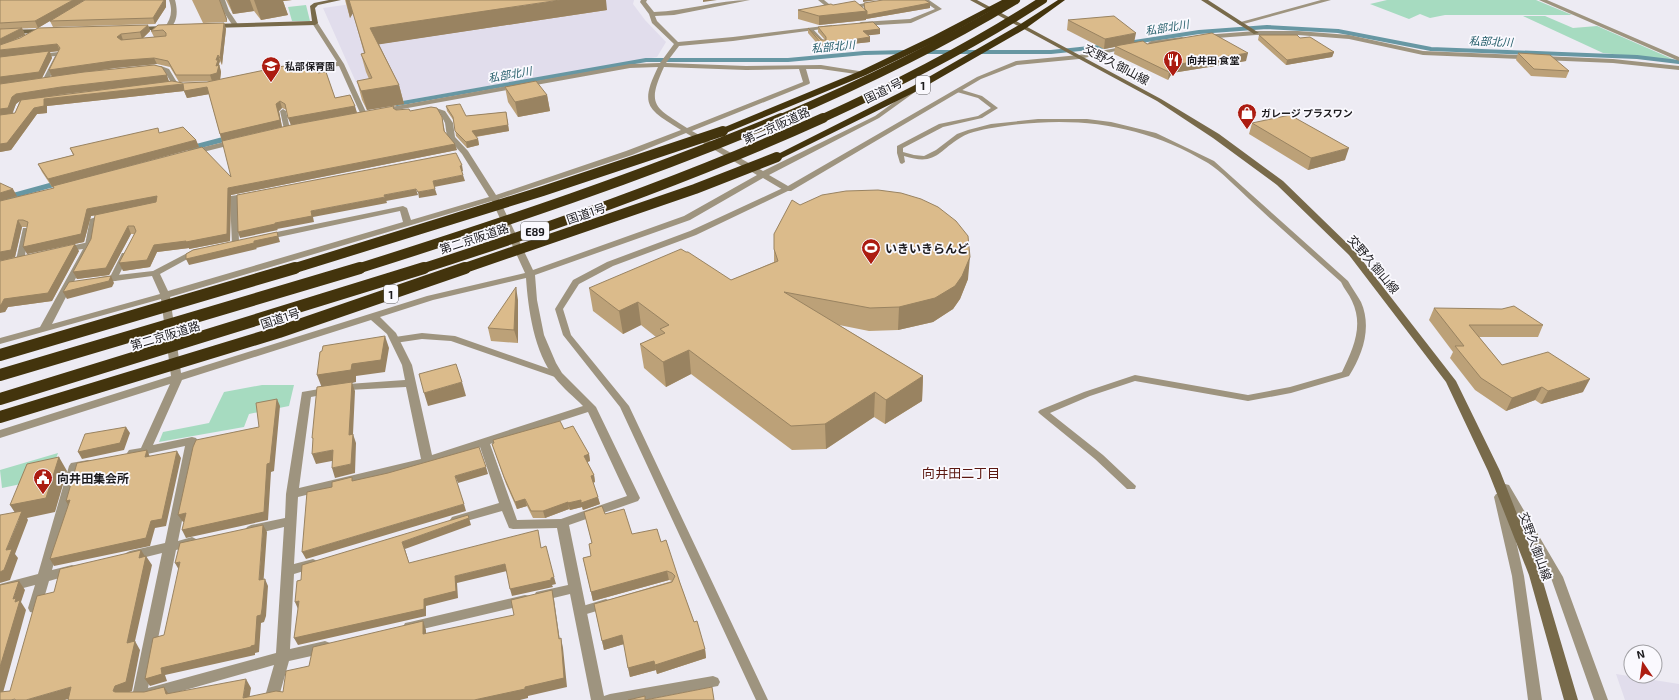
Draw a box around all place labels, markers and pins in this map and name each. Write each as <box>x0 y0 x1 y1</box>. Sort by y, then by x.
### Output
restaurant icon: 向井田 食堂 <box>1162 49 1184 77</box>
place label: 向井田 食堂 <box>1187 54 1239 66</box>
school or university icon: 私部保育園 <box>260 55 282 83</box>
place label: 私部保育園 <box>285 60 335 72</box>
shop icon: ガレージ プラスワン <box>1236 102 1258 130</box>
place label: ガレージ プラスワン <box>1261 107 1353 119</box>
sports icon: いきいきらんど <box>860 237 882 265</box>
place label: いきいきらんど <box>885 241 969 255</box>
public building icon: 向井田集会所 <box>32 467 54 495</box>
place label: 向井田集会所 <box>57 471 129 485</box>

